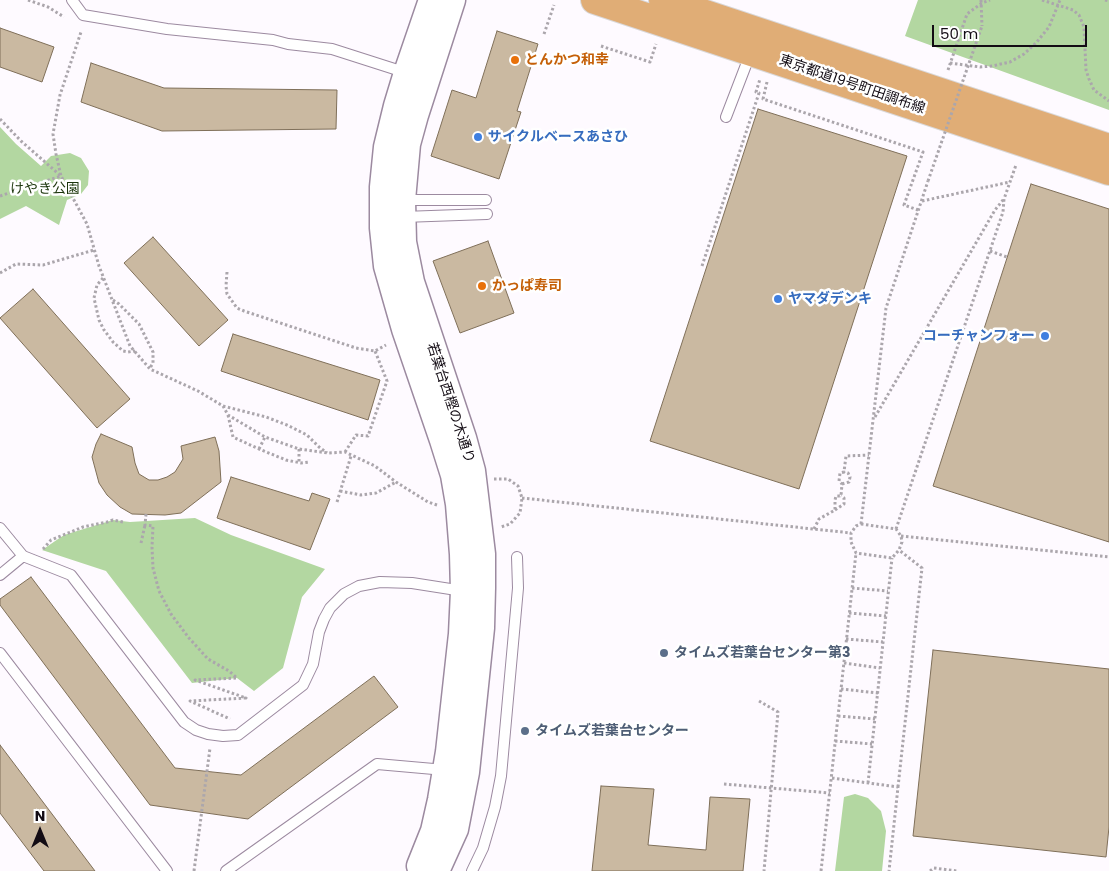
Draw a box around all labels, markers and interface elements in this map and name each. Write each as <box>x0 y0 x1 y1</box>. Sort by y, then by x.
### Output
scale bar <box>934 15 1089 47</box>
text: 50 m <box>940 23 978 44</box>
place label: とんかつ和幸 <box>525 52 609 68</box>
street label: 東京都道19号町田調布線 <box>777 52 927 118</box>
marker: とんかつ和幸 <box>509 54 521 66</box>
place label: サイクルベースあさひ <box>488 129 628 145</box>
marker: サイクルベースあさひ <box>472 131 484 143</box>
park label: けやき公園 <box>10 181 80 197</box>
place label: かっぱ寿司 <box>492 278 562 294</box>
marker: かっぱ寿司 <box>476 280 488 292</box>
place label: ヤマダデンキ <box>788 291 872 307</box>
marker: ヤマダデンキ <box>772 293 784 305</box>
place label: コーチャンフォー <box>923 328 1035 344</box>
marker: コーチャンフォー <box>1039 330 1051 342</box>
street label: 若葉台西樫の木通り <box>423 340 477 466</box>
place label: タイムズ若葉台センター第3 <box>674 645 850 661</box>
marker: タイムズ若葉台センター第3 <box>658 647 670 659</box>
place label: タイムズ若葉台センター <box>535 723 689 739</box>
marker: タイムズ若葉台センター <box>519 725 531 737</box>
north arrow <box>15 806 65 856</box>
text: N <box>35 806 45 826</box>

